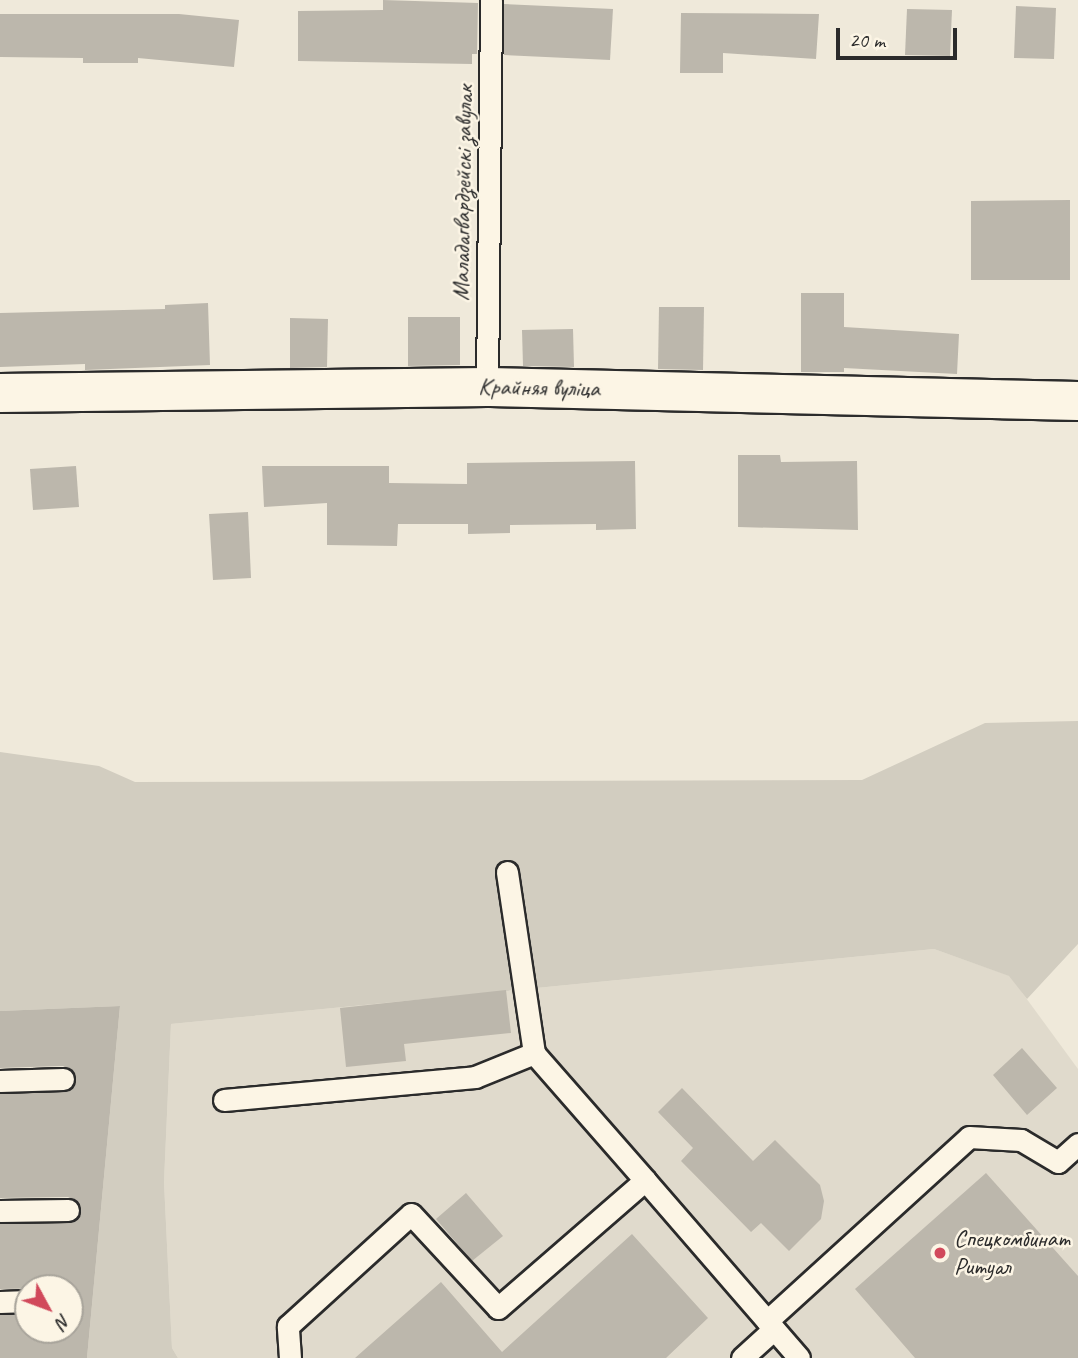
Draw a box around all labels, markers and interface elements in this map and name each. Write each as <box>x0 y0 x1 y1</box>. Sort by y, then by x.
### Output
scale bar <box>840 14 961 58</box>
text: 20 m <box>849 27 885 53</box>
street label: Маладагвардзейскі завулак <box>447 85 479 301</box>
street label: Крайняя вуліца <box>478 373 600 403</box>
place label: Спецкомбинат Ритуал <box>954 1225 1069 1281</box>
marker: Спецкомбинат Ритуал <box>932 1245 948 1261</box>
north arrow <box>14 1274 84 1344</box>
text: N <box>50 1309 76 1334</box>

